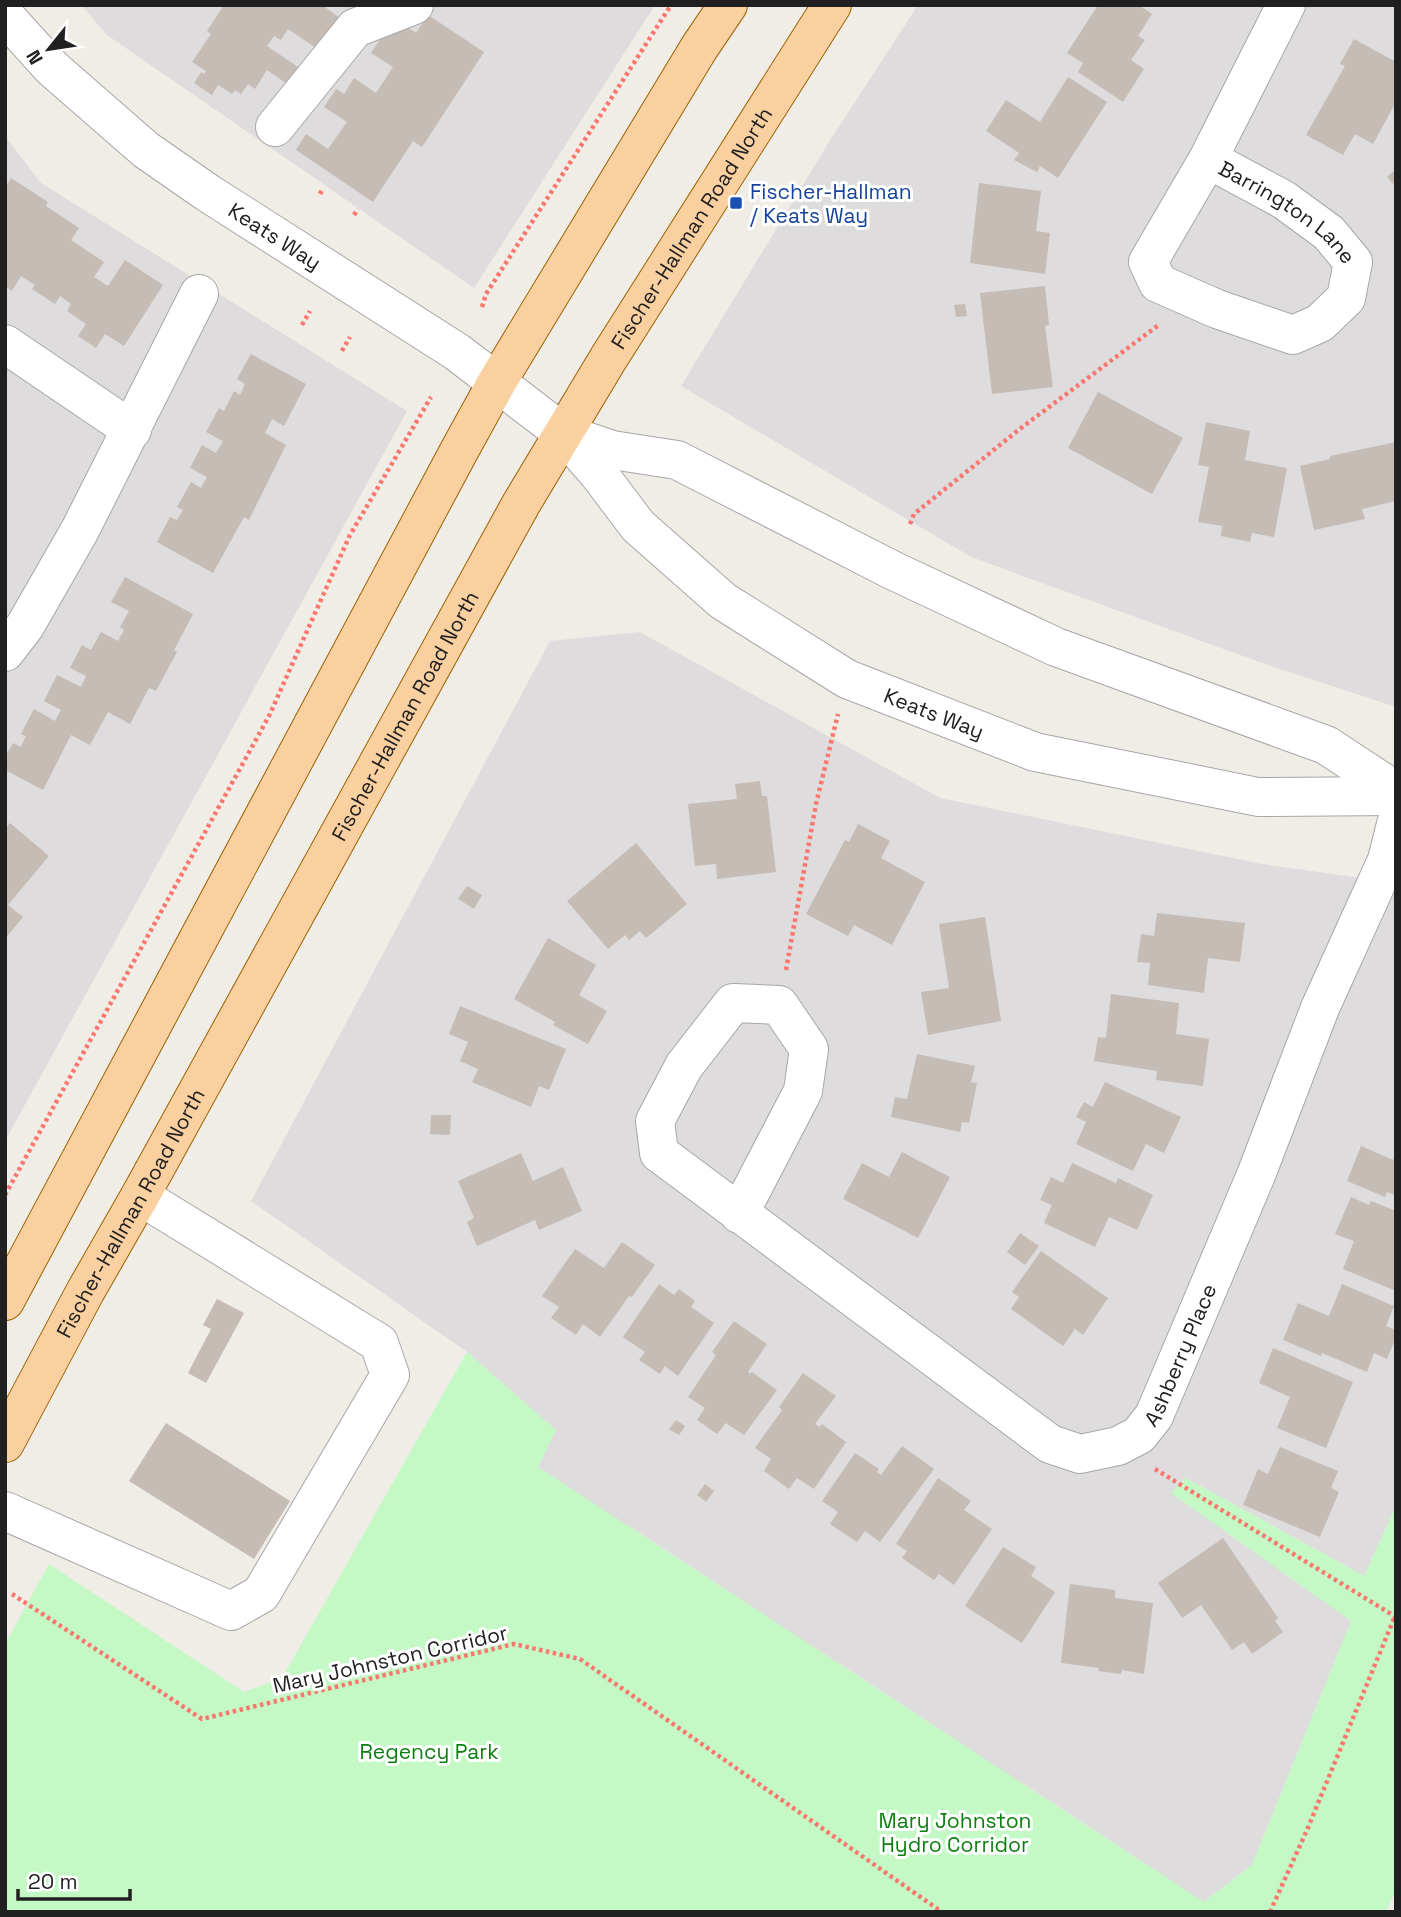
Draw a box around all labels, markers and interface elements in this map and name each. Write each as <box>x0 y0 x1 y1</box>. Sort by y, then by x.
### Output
north arrow <box>14 14 84 84</box>
text: N <box>21 45 49 69</box>
street label: Fischer-Hallman Road North <box>604 102 778 354</box>
street label: Barrington Lane <box>1214 154 1362 269</box>
place label: Fischer-Hallman / Keats Way <box>750 178 912 229</box>
marker: Fischer-Hallman / Keats Way <box>728 195 744 211</box>
street label: Keats Way <box>224 196 327 276</box>
street label: Fischer-Hallman Road North <box>325 586 484 845</box>
street label: Keats Way <box>880 681 988 744</box>
street label: Fischer-Hallman Road North <box>50 1083 210 1342</box>
street label: Ashberry Place <box>1138 1279 1222 1432</box>
street label: Mary Johnston Corridor <box>270 1619 510 1699</box>
park label: Regency Park <box>360 1738 498 1765</box>
park label: Mary Johnston Hydro Corridor <box>878 1807 1032 1858</box>
scale bar <box>18 1857 130 1901</box>
text: 20 m <box>28 1868 78 1895</box>

